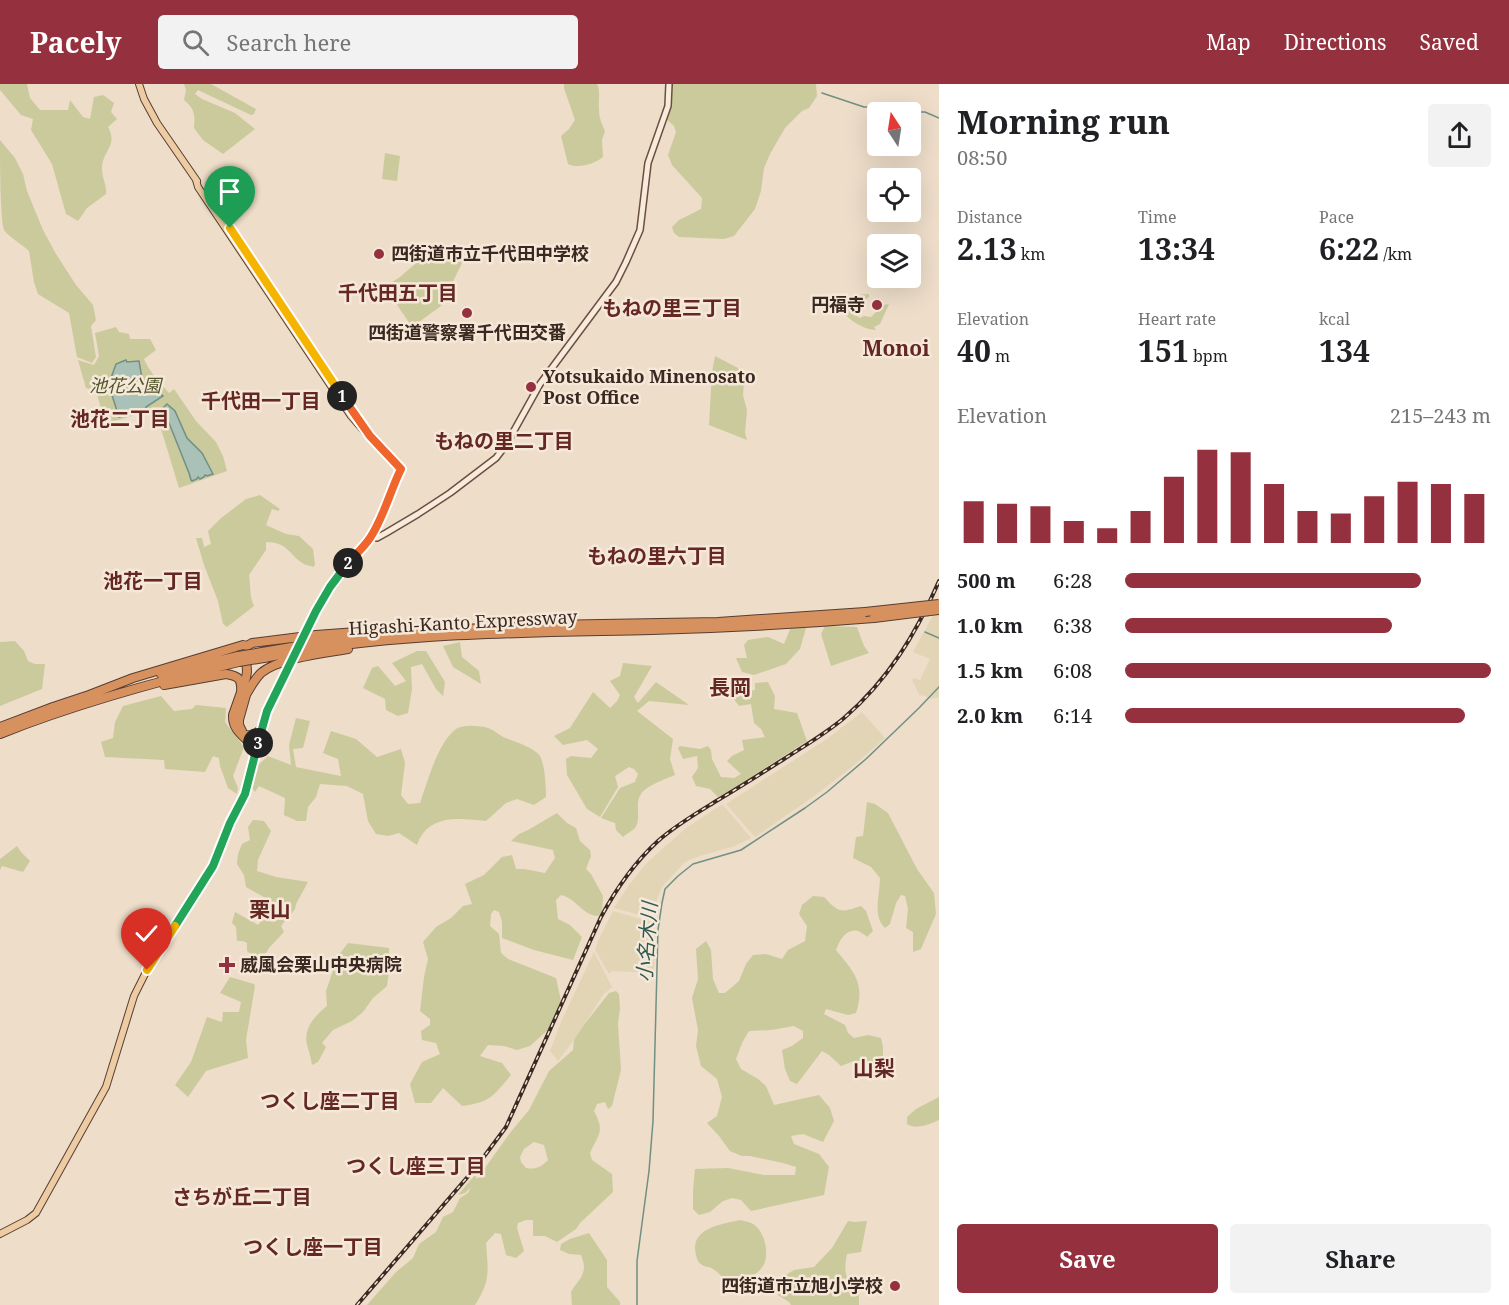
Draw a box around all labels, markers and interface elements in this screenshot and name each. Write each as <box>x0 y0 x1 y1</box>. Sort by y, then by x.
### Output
search box <box>158 15 578 69</box>
text: Pacely <box>30 23 122 61</box>
icon: search <box>179 26 212 59</box>
text: Search here <box>227 27 351 57</box>
text: Map <box>1206 28 1251 56</box>
text: Directions <box>1284 28 1386 56</box>
text: Saved <box>1419 28 1479 56</box>
text: Morning run <box>957 99 1170 144</box>
north arrow <box>867 102 921 156</box>
map controls <box>867 102 921 288</box>
button: share <box>1428 104 1491 167</box>
text: 08:50 <box>957 144 1007 171</box>
pin <box>204 166 255 228</box>
button: locate <box>867 168 921 222</box>
icon: arrive <box>213 175 246 208</box>
text: Distance <box>957 206 1022 228</box>
text: Time <box>1138 206 1177 228</box>
text: Pace <box>1319 206 1354 228</box>
text: 2.13 <box>957 228 1017 269</box>
text: 13:34 <box>1138 228 1215 269</box>
text: 6:22 <box>1319 228 1379 269</box>
button: layers <box>867 234 921 288</box>
place label: 四街道市立千代田中学校 <box>391 241 589 265</box>
text: km <box>1017 243 1045 265</box>
text: /km <box>1379 243 1412 265</box>
marker: 四街道市立千代田中学校 <box>372 247 386 261</box>
district label: 千代田五丁目 <box>338 279 458 306</box>
place label: 円福寺 <box>811 292 865 316</box>
district label: もねの里三丁目 <box>602 294 742 321</box>
marker: 円福寺 <box>870 298 884 312</box>
marker: 四街道警察署千代田交番 <box>460 306 474 320</box>
text: Elevation <box>957 308 1029 330</box>
text: Heart rate <box>1138 308 1216 330</box>
text: kcal <box>1319 308 1350 330</box>
place label: 四街道警察署千代田交番 <box>368 320 566 344</box>
text: 40 <box>957 330 991 371</box>
text: 151 <box>1138 330 1189 371</box>
text: 134 <box>1319 330 1370 371</box>
district label: Monoi <box>862 334 930 362</box>
text: m <box>991 345 1010 367</box>
text: bpm <box>1189 345 1228 367</box>
place label: Yotsukaido Minenosato Post Office <box>543 364 756 409</box>
park label: 池花公園 <box>89 373 164 397</box>
marker: Yotsukaido Minenosato Post Office <box>524 380 538 394</box>
pin: 1 <box>327 381 357 411</box>
text: 1 <box>337 385 347 407</box>
district label: 千代田一丁目 <box>201 387 321 414</box>
text: Elevation <box>957 402 1047 429</box>
text: 215–243 m <box>1390 402 1491 429</box>
district label: 池花二丁目 <box>70 405 170 432</box>
district label: もねの里二丁目 <box>434 427 574 454</box>
district label: もねの里六丁目 <box>587 542 727 569</box>
pin: 2 <box>333 548 363 578</box>
text: 2 <box>343 552 353 574</box>
district label: 池花一丁目 <box>103 567 203 594</box>
text: 500 m <box>957 567 1016 594</box>
text: 6:28 <box>1053 567 1092 594</box>
street label: Higashi-Kanto Expressway <box>348 604 579 640</box>
text: 1.0 km <box>957 612 1023 639</box>
text: 6:38 <box>1053 612 1092 639</box>
text: 1.5 km <box>957 657 1023 684</box>
text: 6:08 <box>1053 657 1092 684</box>
district label: 長岡 <box>709 673 751 701</box>
text: 2.0 km <box>957 702 1023 729</box>
text: 6:14 <box>1053 702 1092 729</box>
pin: 3 <box>243 728 273 758</box>
text: 3 <box>253 732 263 754</box>
district label: 栗山 <box>249 895 291 923</box>
water label: 小名木川 <box>630 899 663 983</box>
pin <box>121 908 172 970</box>
icon: check <box>130 917 163 950</box>
place label: 威風会栗山中央病院 <box>240 952 402 976</box>
marker: 威風会栗山中央病院 <box>218 956 236 974</box>
district label: 山梨 <box>853 1054 895 1082</box>
district label: つくし座二丁目 <box>260 1087 400 1114</box>
district label: つくし座三丁目 <box>346 1152 486 1179</box>
district label: さちが丘二丁目 <box>172 1183 312 1210</box>
button: Save <box>957 1224 1218 1293</box>
button: Share <box>1230 1224 1491 1293</box>
district label: つくし座一丁目 <box>243 1233 383 1260</box>
place label: 四街道市立旭小学校 <box>721 1273 883 1297</box>
marker: 四街道市立旭小学校 <box>888 1279 902 1293</box>

